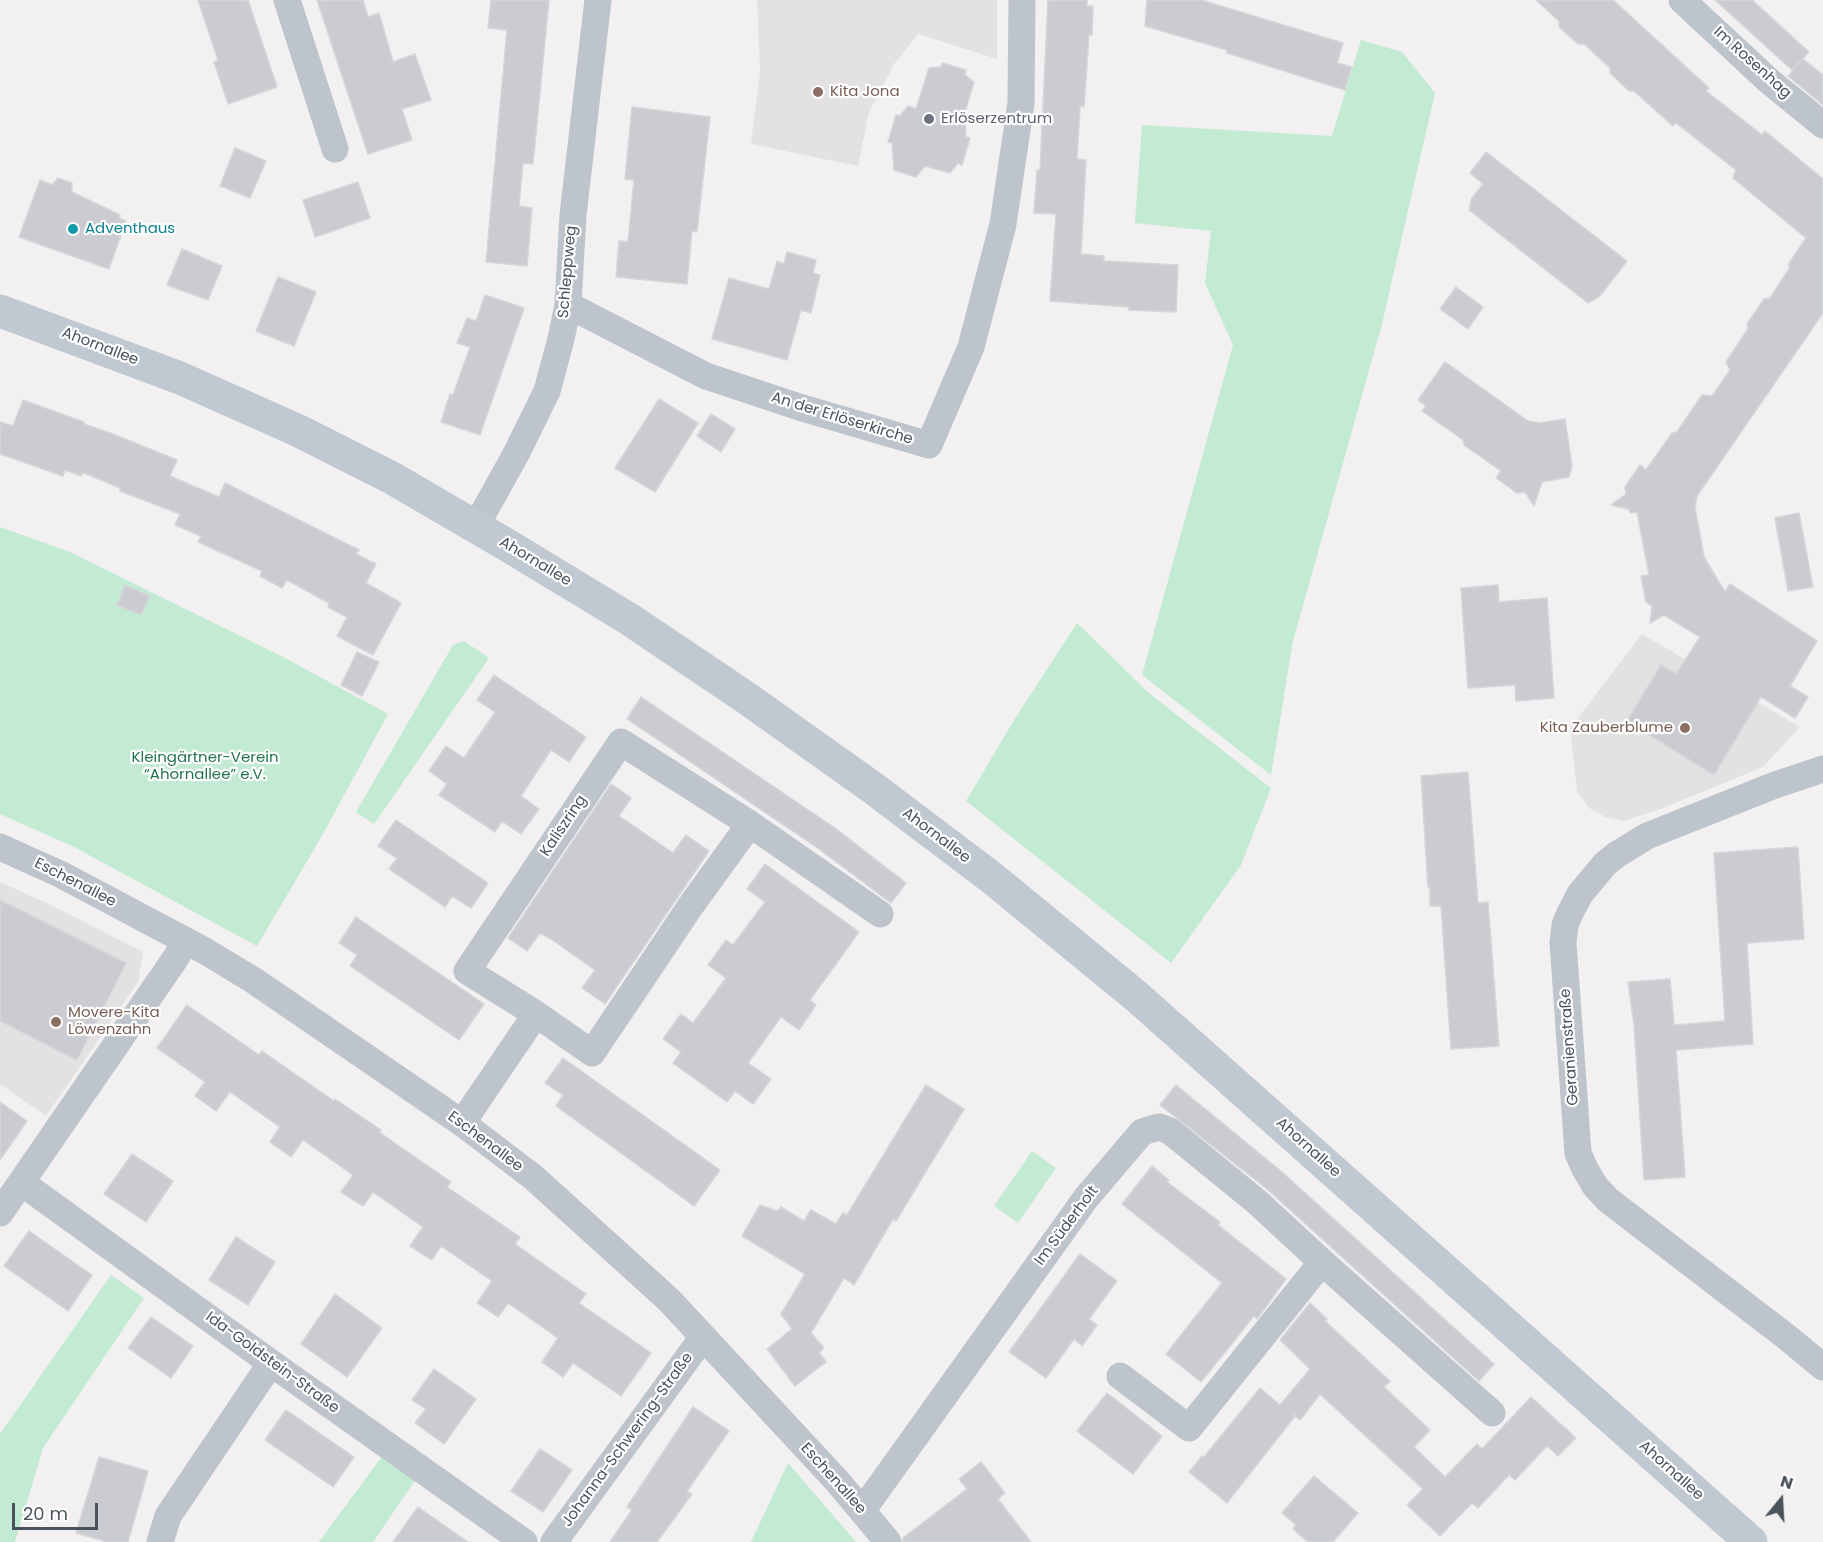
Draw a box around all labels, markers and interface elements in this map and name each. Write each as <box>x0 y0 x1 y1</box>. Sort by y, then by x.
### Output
street label: Im Rosenhag <box>1709 23 1795 103</box>
place label: Kita Jona <box>830 83 900 101</box>
marker: Kita Jona <box>811 85 825 99</box>
place label: Erlöserzentrum <box>941 110 1052 128</box>
marker: Erlöserzentrum <box>922 112 936 126</box>
place label: Adventhaus <box>85 220 175 238</box>
marker: Adventhaus <box>66 222 80 236</box>
street label: Schleppweg <box>555 225 581 319</box>
street label: Ahornallee <box>59 324 141 370</box>
street label: An der Erlöserkirche <box>769 389 915 449</box>
street label: Ahornallee <box>496 534 574 590</box>
place label: Kita Zauberblume <box>1540 719 1673 737</box>
marker: Kita Zauberblume <box>1678 721 1692 735</box>
park label: Kleingärtner-Verein “Ahornallee” e.V. <box>132 749 278 784</box>
street label: Kaliszring <box>537 792 591 860</box>
street label: Ahornallee <box>898 805 974 867</box>
street label: Eschenallee <box>31 855 119 911</box>
street label: Geranienstraße <box>1557 988 1583 1106</box>
place label: Movere-Kita Löwenzahn <box>68 1004 160 1039</box>
marker: Movere-Kita Löwenzahn <box>49 1015 63 1029</box>
street label: Eschenallee <box>444 1108 526 1176</box>
street label: Ahornallee <box>1272 1114 1344 1182</box>
street label: Im Süderholt <box>1031 1183 1103 1269</box>
street label: Ida-Goldstein-Straße <box>202 1308 342 1418</box>
street label: Johanna-Schwering-Straße <box>559 1349 697 1531</box>
street label: Ahornallee <box>1635 1437 1707 1505</box>
street label: Eschenallee <box>796 1440 870 1518</box>
north arrow <box>1751 1470 1811 1530</box>
text: N <box>1777 1470 1796 1495</box>
scale bar <box>15 1491 100 1529</box>
text: 20 m <box>23 1501 68 1526</box>

